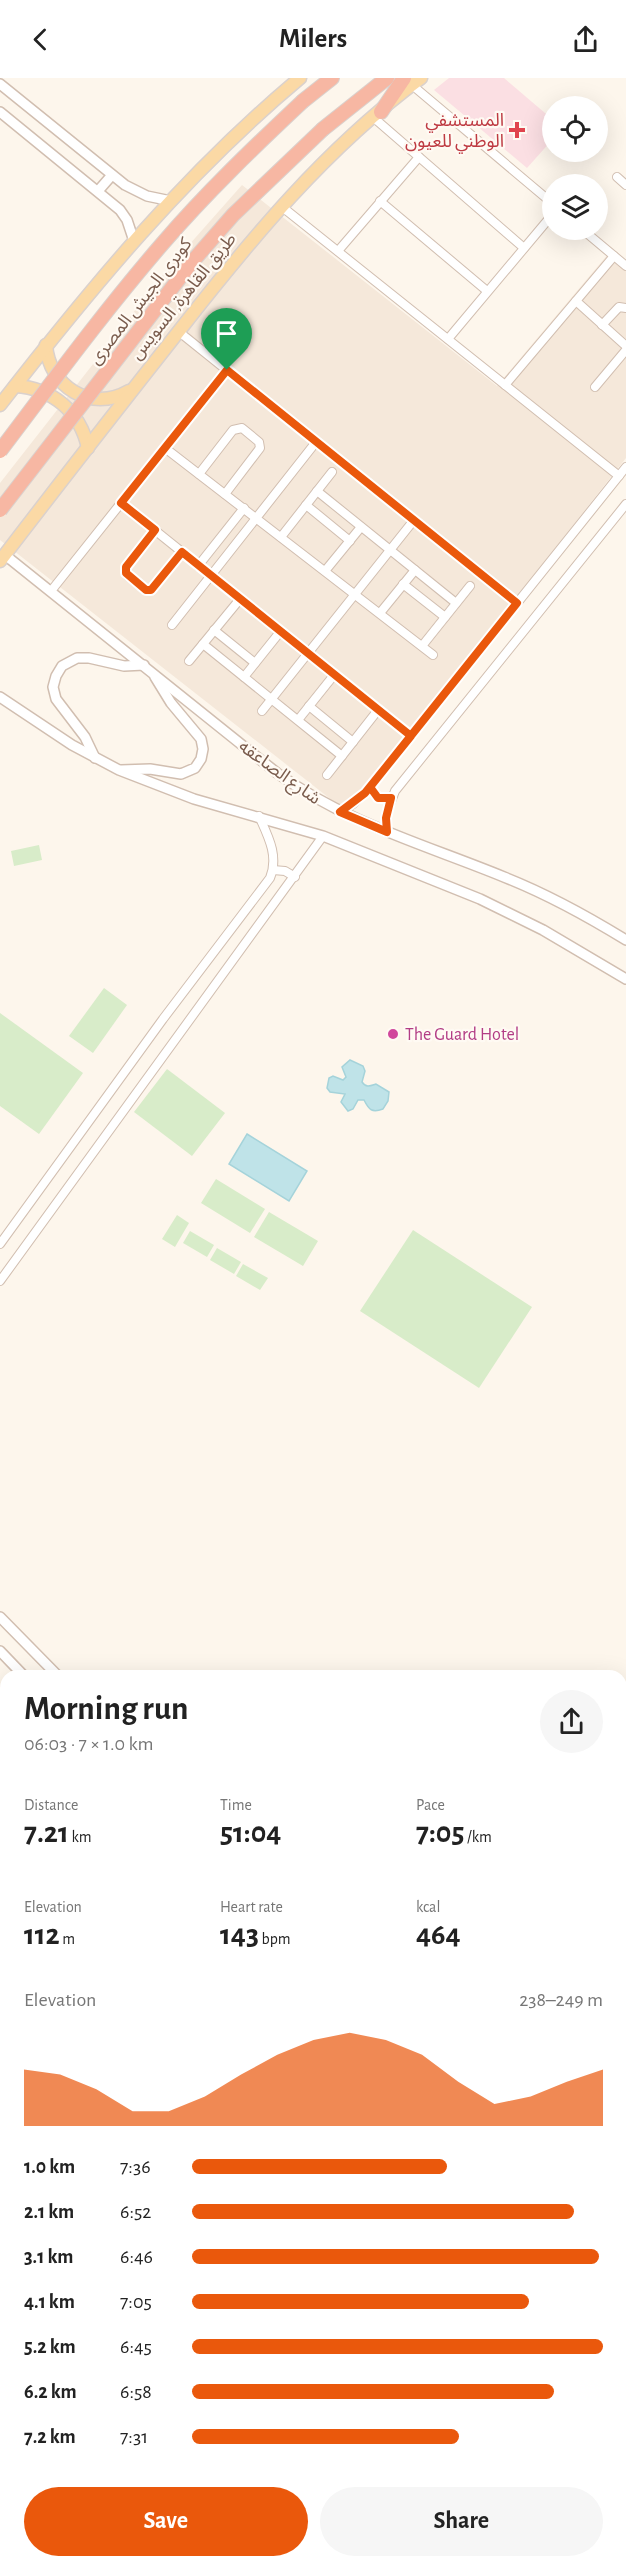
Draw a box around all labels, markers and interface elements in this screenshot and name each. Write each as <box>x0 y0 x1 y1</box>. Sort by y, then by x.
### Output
icon: back <box>24 23 57 56</box>
icon: share <box>569 23 602 56</box>
text: Milers <box>279 25 347 52</box>
map controls <box>542 96 608 240</box>
button: locate <box>542 96 608 162</box>
place label: المستشفي الوطني للعيون <box>405 112 504 154</box>
marker: المستشفي الوطني للعيون <box>508 121 526 139</box>
button: layers <box>542 174 608 240</box>
street label: طريق القاهرة, السويس <box>127 230 241 364</box>
street label: كوبرى الجيش المصرى <box>86 235 197 369</box>
pin <box>201 308 252 370</box>
icon: arrive <box>210 317 243 350</box>
street label: شارع الصاعقه <box>233 737 324 812</box>
place label: The Guard Hotel <box>405 1026 519 1044</box>
marker: The Guard Hotel <box>386 1027 400 1041</box>
button: share <box>540 1690 603 1753</box>
text: Morning run <box>24 1693 188 1726</box>
text: 06:03 · 7 × 1.0 km <box>24 1734 154 1754</box>
text: Distance <box>24 1797 78 1813</box>
text: Time <box>220 1797 252 1813</box>
text: Pace <box>416 1797 445 1813</box>
text: 7.21 <box>24 1818 69 1848</box>
text: 51:04 <box>220 1818 281 1848</box>
text: 7:05 <box>416 1818 464 1848</box>
text: km <box>69 1829 92 1845</box>
text: /km <box>464 1829 492 1845</box>
text: Elevation <box>24 1899 82 1915</box>
text: Heart rate <box>220 1899 283 1915</box>
text: kcal <box>416 1899 440 1915</box>
text: 112 <box>24 1920 60 1950</box>
text: 143 <box>220 1920 259 1950</box>
text: 464 <box>416 1920 461 1950</box>
text: m <box>60 1931 75 1947</box>
text: bpm <box>259 1931 290 1947</box>
text: Elevation <box>24 1990 96 2010</box>
text: 238–249 m <box>519 1990 603 2010</box>
text: 1.0 km <box>24 2157 75 2177</box>
text: 7:36 <box>120 2157 151 2177</box>
text: 2.1 km <box>24 2202 74 2222</box>
text: 6:52 <box>120 2202 151 2222</box>
text: 3.1 km <box>24 2247 73 2267</box>
text: 6:46 <box>120 2247 153 2267</box>
text: 4.1 km <box>24 2292 75 2312</box>
text: 7:05 <box>120 2292 152 2312</box>
text: 5.2 km <box>24 2337 76 2357</box>
text: 6:45 <box>120 2337 152 2357</box>
text: 6.2 km <box>24 2382 77 2402</box>
text: 6:58 <box>120 2382 152 2402</box>
text: 7.2 km <box>24 2427 76 2447</box>
text: 7:31 <box>120 2427 148 2447</box>
button: Save <box>24 2487 308 2556</box>
button: Share <box>320 2487 603 2556</box>

